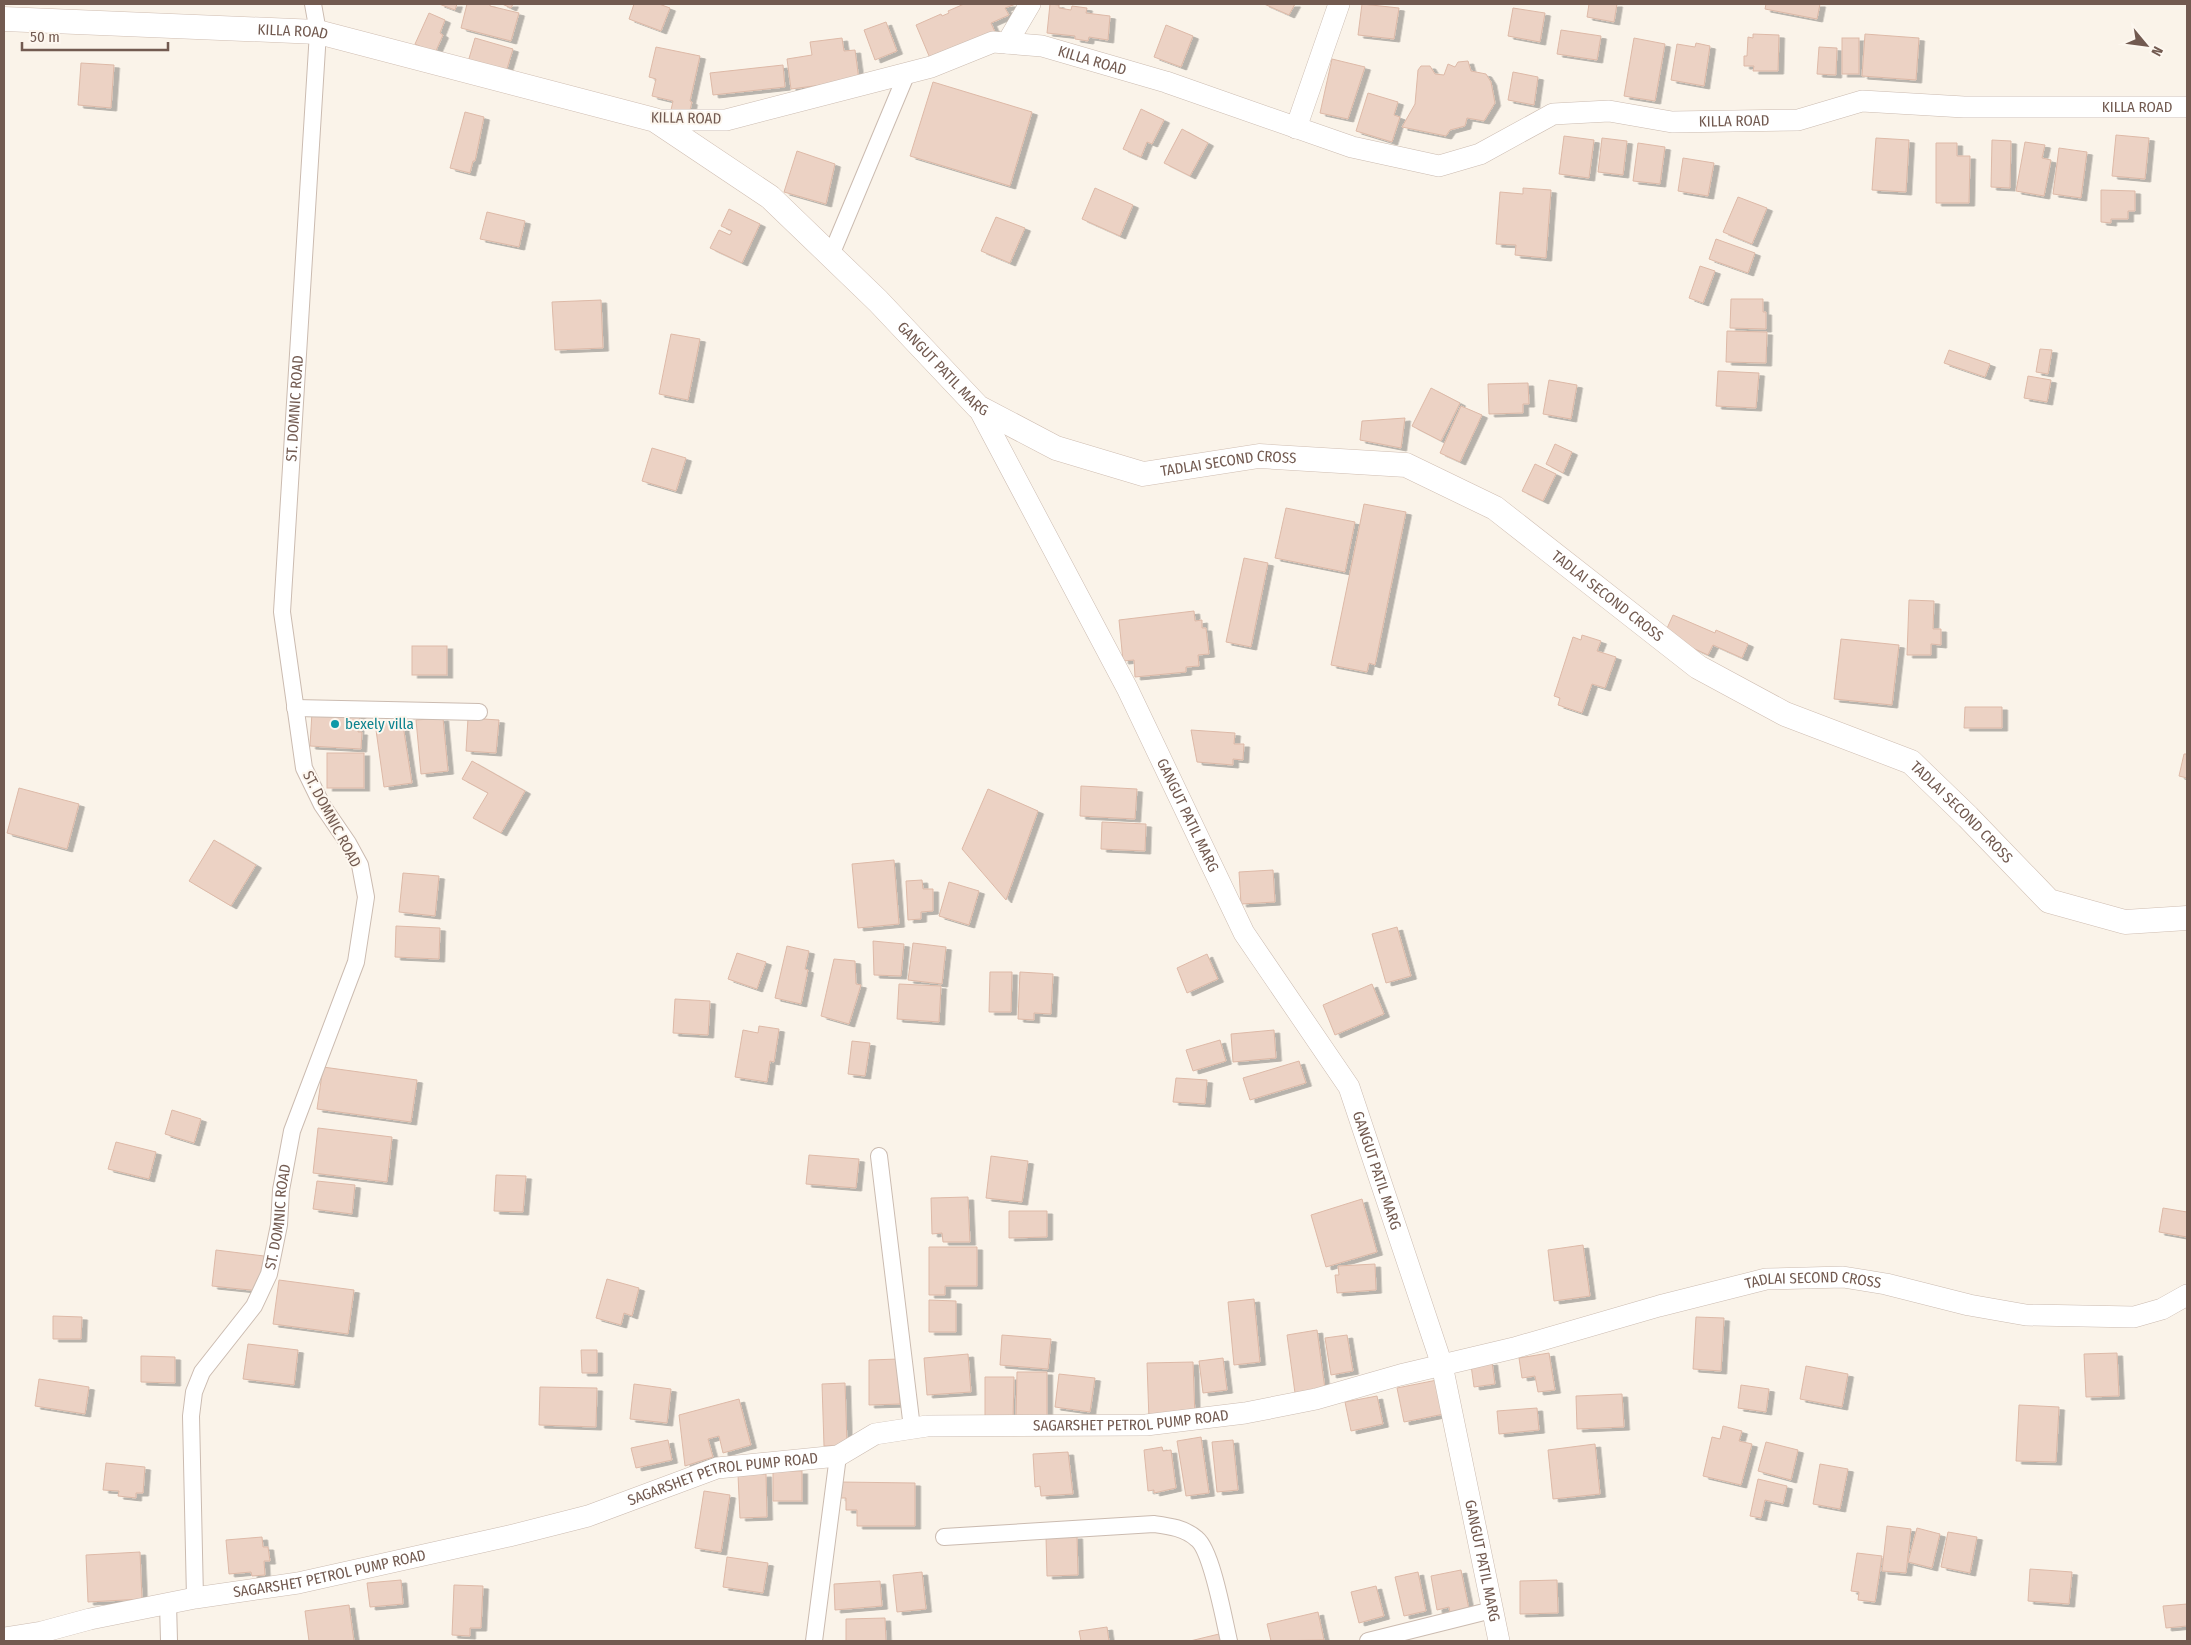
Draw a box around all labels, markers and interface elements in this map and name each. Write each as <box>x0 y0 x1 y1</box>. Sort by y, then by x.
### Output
scale bar <box>22 20 169 52</box>
north arrow <box>2121 20 2171 70</box>
street label: KILLA ROAD <box>257 21 330 43</box>
text: 50 m <box>30 28 60 46</box>
street label: KILLA ROAD <box>1056 42 1129 79</box>
text: N <box>2147 43 2166 59</box>
street label: KILLA ROAD <box>2102 98 2172 116</box>
street label: KILLA ROAD <box>651 108 721 128</box>
street label: KILLA ROAD <box>1699 111 1769 131</box>
street label: GANGUT PATIL MARG <box>894 318 991 420</box>
street label: ST. DOMNIC ROAD <box>282 355 307 462</box>
street label: TADLAI SECOND CROSS <box>1159 447 1297 480</box>
street label: TADLAI SECOND CROSS <box>1548 547 1667 645</box>
place label: bexely villa <box>345 715 414 733</box>
marker: bexely villa <box>329 718 341 730</box>
street label: GANGUT PATIL MARG <box>1153 755 1223 875</box>
street label: TADLAI SECOND CROSS <box>1907 757 2017 867</box>
street label: ST. DOMNIC ROAD <box>299 768 365 870</box>
street label: GANGUT PATIL MARG <box>1349 1109 1405 1232</box>
street label: ST. DOMNIC ROAD <box>261 1163 295 1271</box>
street label: TADLAI SECOND CROSS <box>1743 1268 1883 1293</box>
street label: SAGARSHET PETROL PUMP ROAD <box>1033 1406 1230 1435</box>
street label: SAGARSHET PETROL PUMP ROAD <box>625 1449 819 1509</box>
street label: GANGUT PATIL MARG <box>1461 1498 1504 1623</box>
street label: SAGARSHET PETROL PUMP ROAD <box>232 1546 427 1601</box>

